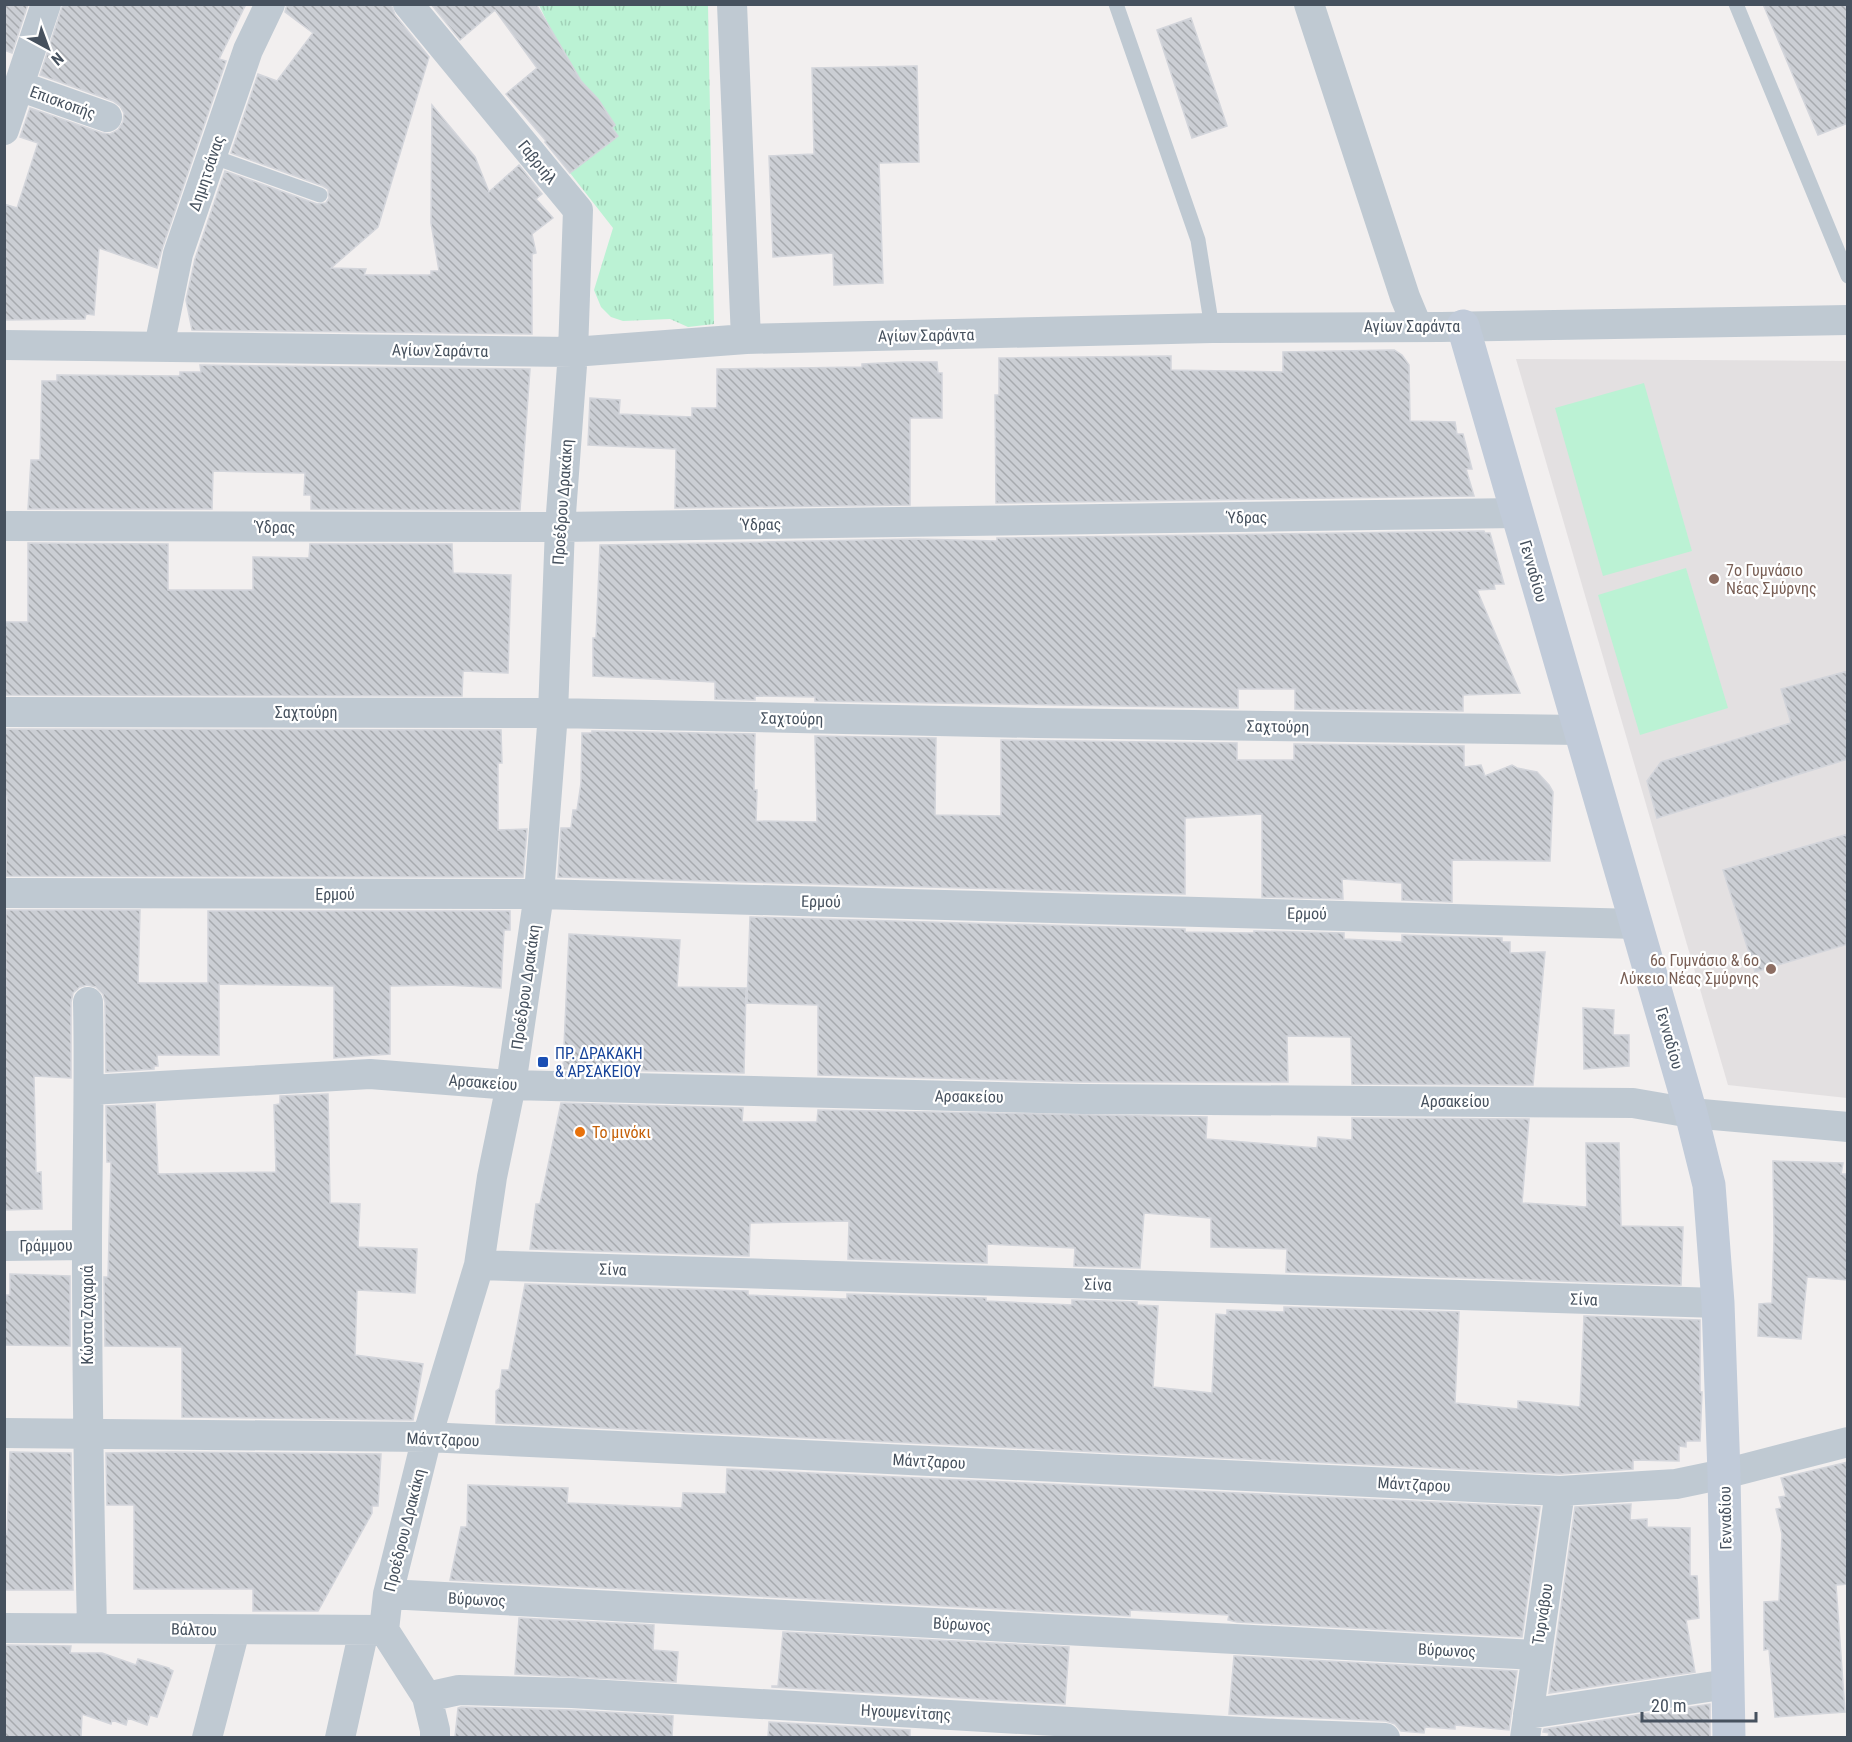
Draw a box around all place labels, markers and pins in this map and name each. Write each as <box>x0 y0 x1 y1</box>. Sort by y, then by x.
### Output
place label: 7ο Γυμνάσιο Νέας Σμύρνης <box>1726 561 1817 598</box>
marker: 7ο Γυμνάσιο Νέας Σμύρνης <box>1707 572 1721 586</box>
place label: 6ο Γυμνάσιο & 6ο Λύκειο Νέας Σμύρνης <box>1620 951 1759 988</box>
marker: 6ο Γυμνάσιο & 6ο Λύκειο Νέας Σμύρνης <box>1764 962 1778 976</box>
place label: ΠΡ. ΔΡΑΚΑΚΗ & ΑΡΣΑΚΕΙΟΥ <box>555 1044 643 1081</box>
marker: ΠΡ. ΔΡΑΚΑΚΗ & ΑΡΣΑΚΕΙΟΥ <box>536 1055 550 1069</box>
place label: Το μινόκι <box>592 1123 651 1142</box>
marker: Το μινόκι <box>573 1125 587 1139</box>

